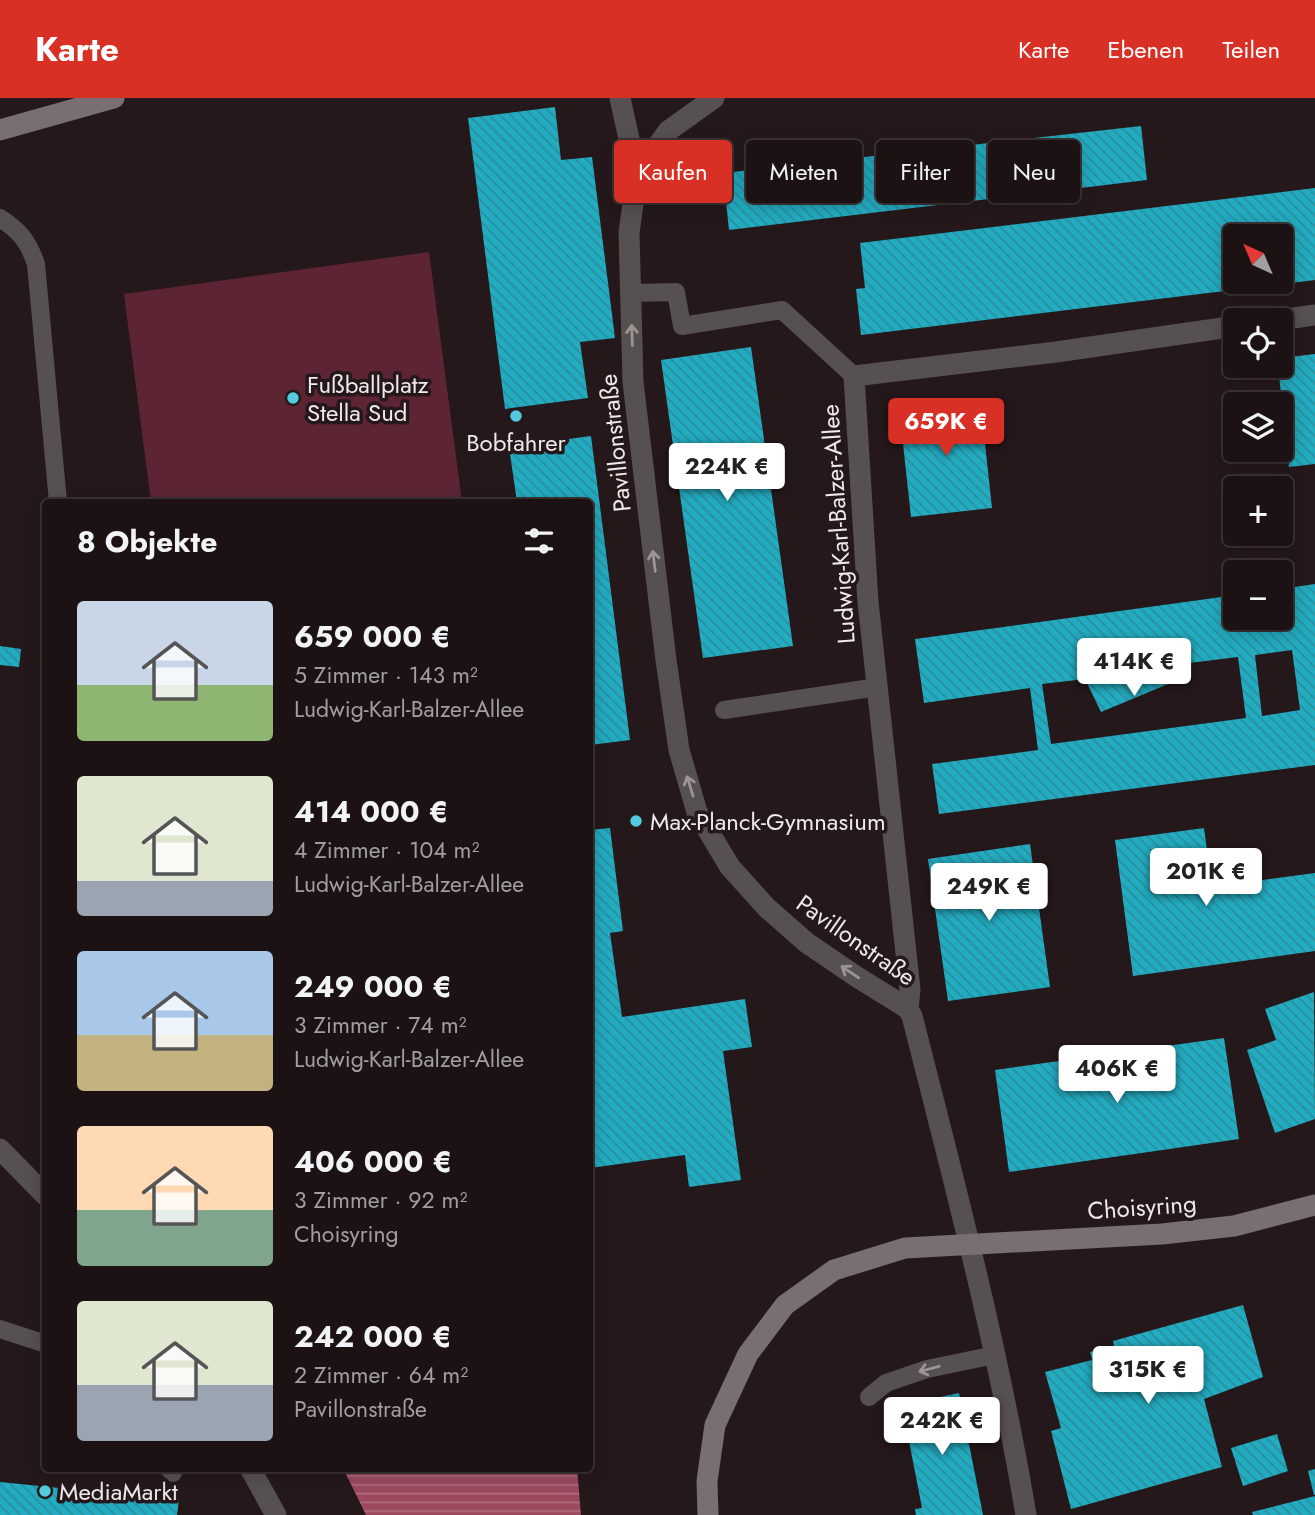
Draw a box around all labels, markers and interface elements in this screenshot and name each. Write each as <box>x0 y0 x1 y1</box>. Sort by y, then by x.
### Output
text: Karte <box>35 26 119 73</box>
text: Karte <box>1018 32 1069 67</box>
text: Ebenen <box>1107 32 1184 67</box>
text: Teilen <box>1222 32 1280 67</box>
chip: Kaufen <box>614 140 732 203</box>
chip: Mieten <box>746 140 862 203</box>
chip: Filter <box>876 140 974 203</box>
chip: Neu <box>988 140 1080 203</box>
north arrow <box>1223 224 1293 294</box>
map controls <box>1223 224 1293 630</box>
button: locate <box>1223 308 1293 378</box>
one-way arrow <box>625 324 639 347</box>
place label: Fußballplatz Stella Sud <box>307 367 429 430</box>
street label: Pavillonstraße <box>590 372 640 514</box>
marker: Fußballplatz Stella Sud <box>285 390 301 406</box>
button: layers <box>1223 392 1293 462</box>
pin: 659K € <box>889 398 1003 458</box>
street label: Ludwig-Karl-Balzer-Allee <box>812 403 864 645</box>
text: 659K € <box>904 404 988 438</box>
marker: Bobfahrer <box>508 408 524 424</box>
place label: Bobfahrer <box>466 425 567 460</box>
pin: 224K € <box>670 444 784 503</box>
text: 224K € <box>685 449 769 483</box>
button: + <box>1223 476 1293 546</box>
text: 8 Objekte <box>77 520 217 563</box>
icon: filters <box>520 522 558 560</box>
one-way arrow <box>648 550 661 573</box>
button: − <box>1223 560 1293 630</box>
text: 659 000 € <box>294 615 451 658</box>
icon: home <box>133 629 217 713</box>
pin: 414K € <box>1077 638 1191 698</box>
text: 414K € <box>1093 644 1175 678</box>
text: 5 Zimmer · 143 m² <box>294 658 478 692</box>
text: Ludwig-Karl-Balzer-Allee <box>294 692 524 726</box>
one-way arrow <box>682 775 695 797</box>
text: 414 000 € <box>294 790 448 833</box>
icon: home <box>133 804 217 888</box>
place label: Max-Planck-Gymnasium <box>650 804 886 839</box>
marker: Max-Planck-Gymnasium <box>628 813 644 829</box>
text: 4 Zimmer · 104 m² <box>294 833 480 867</box>
pin: 201K € <box>1149 848 1263 908</box>
text: 201K € <box>1166 854 1246 888</box>
pin: 249K € <box>932 864 1046 923</box>
text: Ludwig-Karl-Balzer-Allee <box>294 867 524 901</box>
text: 249K € <box>947 869 1031 903</box>
street label: Pavillonstraße <box>789 886 923 994</box>
text: 249 000 € <box>294 965 452 1008</box>
one-way arrow <box>841 965 860 980</box>
icon: home <box>133 979 217 1063</box>
text: 3 Zimmer · 74 m² <box>294 1008 467 1042</box>
text: Ludwig-Karl-Balzer-Allee <box>294 1042 524 1076</box>
pin: 406K € <box>1060 1046 1174 1105</box>
text: 406K € <box>1075 1051 1159 1085</box>
text: 406 000 € <box>294 1140 452 1183</box>
icon: home <box>133 1154 217 1238</box>
text: 3 Zimmer · 92 m² <box>294 1183 467 1217</box>
street label: Choisyring <box>1086 1186 1198 1228</box>
text: Choisyring <box>294 1217 399 1251</box>
text: 242 000 € <box>294 1315 452 1358</box>
icon: home <box>133 1329 217 1413</box>
pin: 315K € <box>1091 1346 1205 1406</box>
text: 315K € <box>1109 1352 1187 1386</box>
text: 2 Zimmer · 64 m² <box>294 1358 468 1392</box>
one-way arrow <box>918 1364 940 1377</box>
text: Pavillonstraße <box>294 1392 427 1426</box>
pin: 242K € <box>885 1398 999 1457</box>
text: 242K € <box>900 1403 984 1437</box>
place label: MediaMarkt <box>59 1474 178 1509</box>
marker: MediaMarkt <box>37 1483 53 1499</box>

